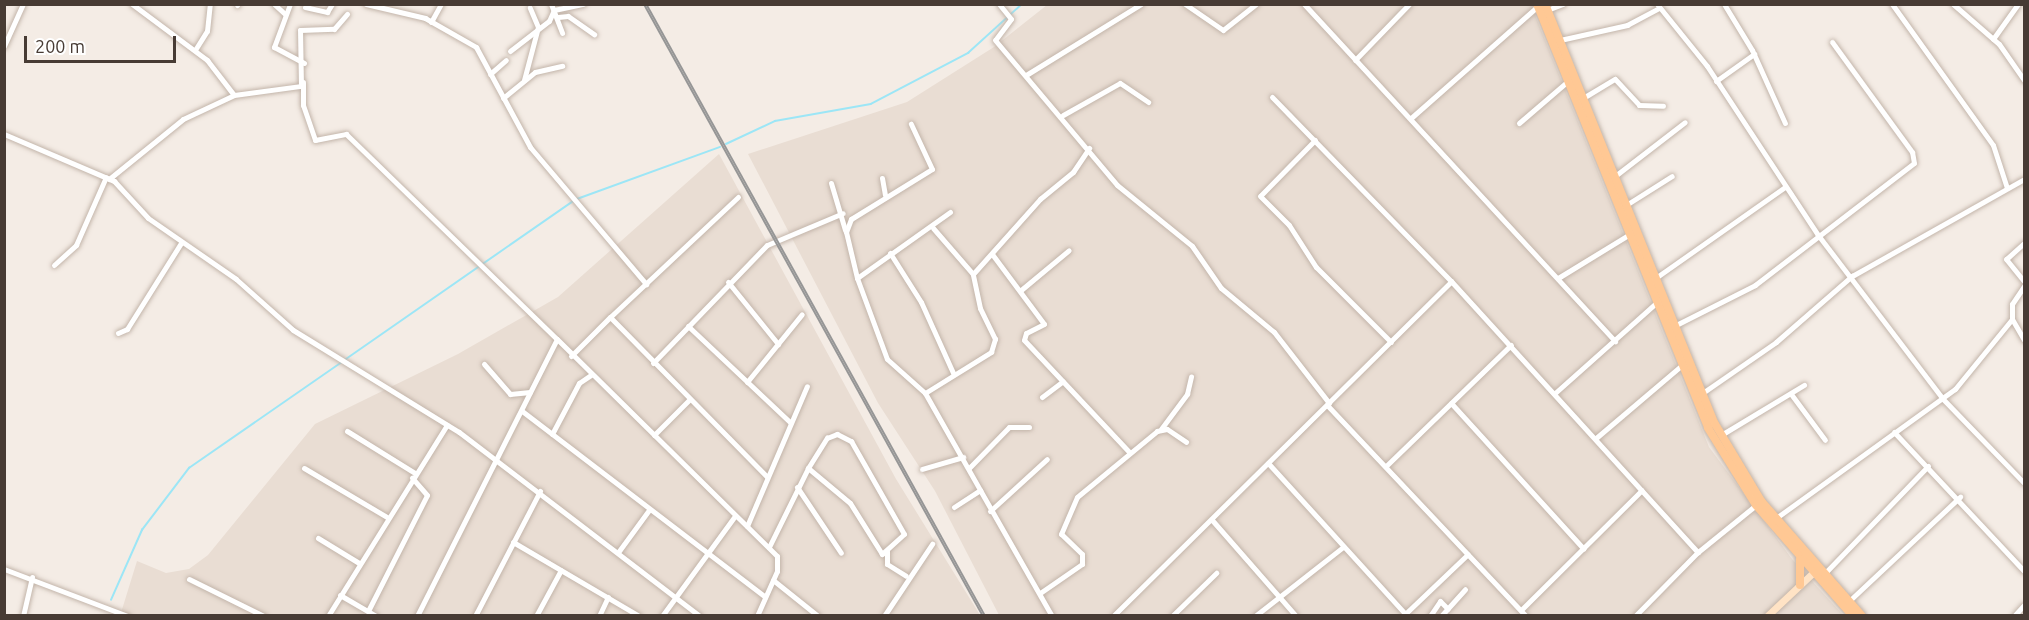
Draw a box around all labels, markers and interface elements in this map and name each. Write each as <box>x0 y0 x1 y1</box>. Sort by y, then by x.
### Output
scale bar <box>27 24 178 62</box>
text: 200 m <box>35 36 85 56</box>

